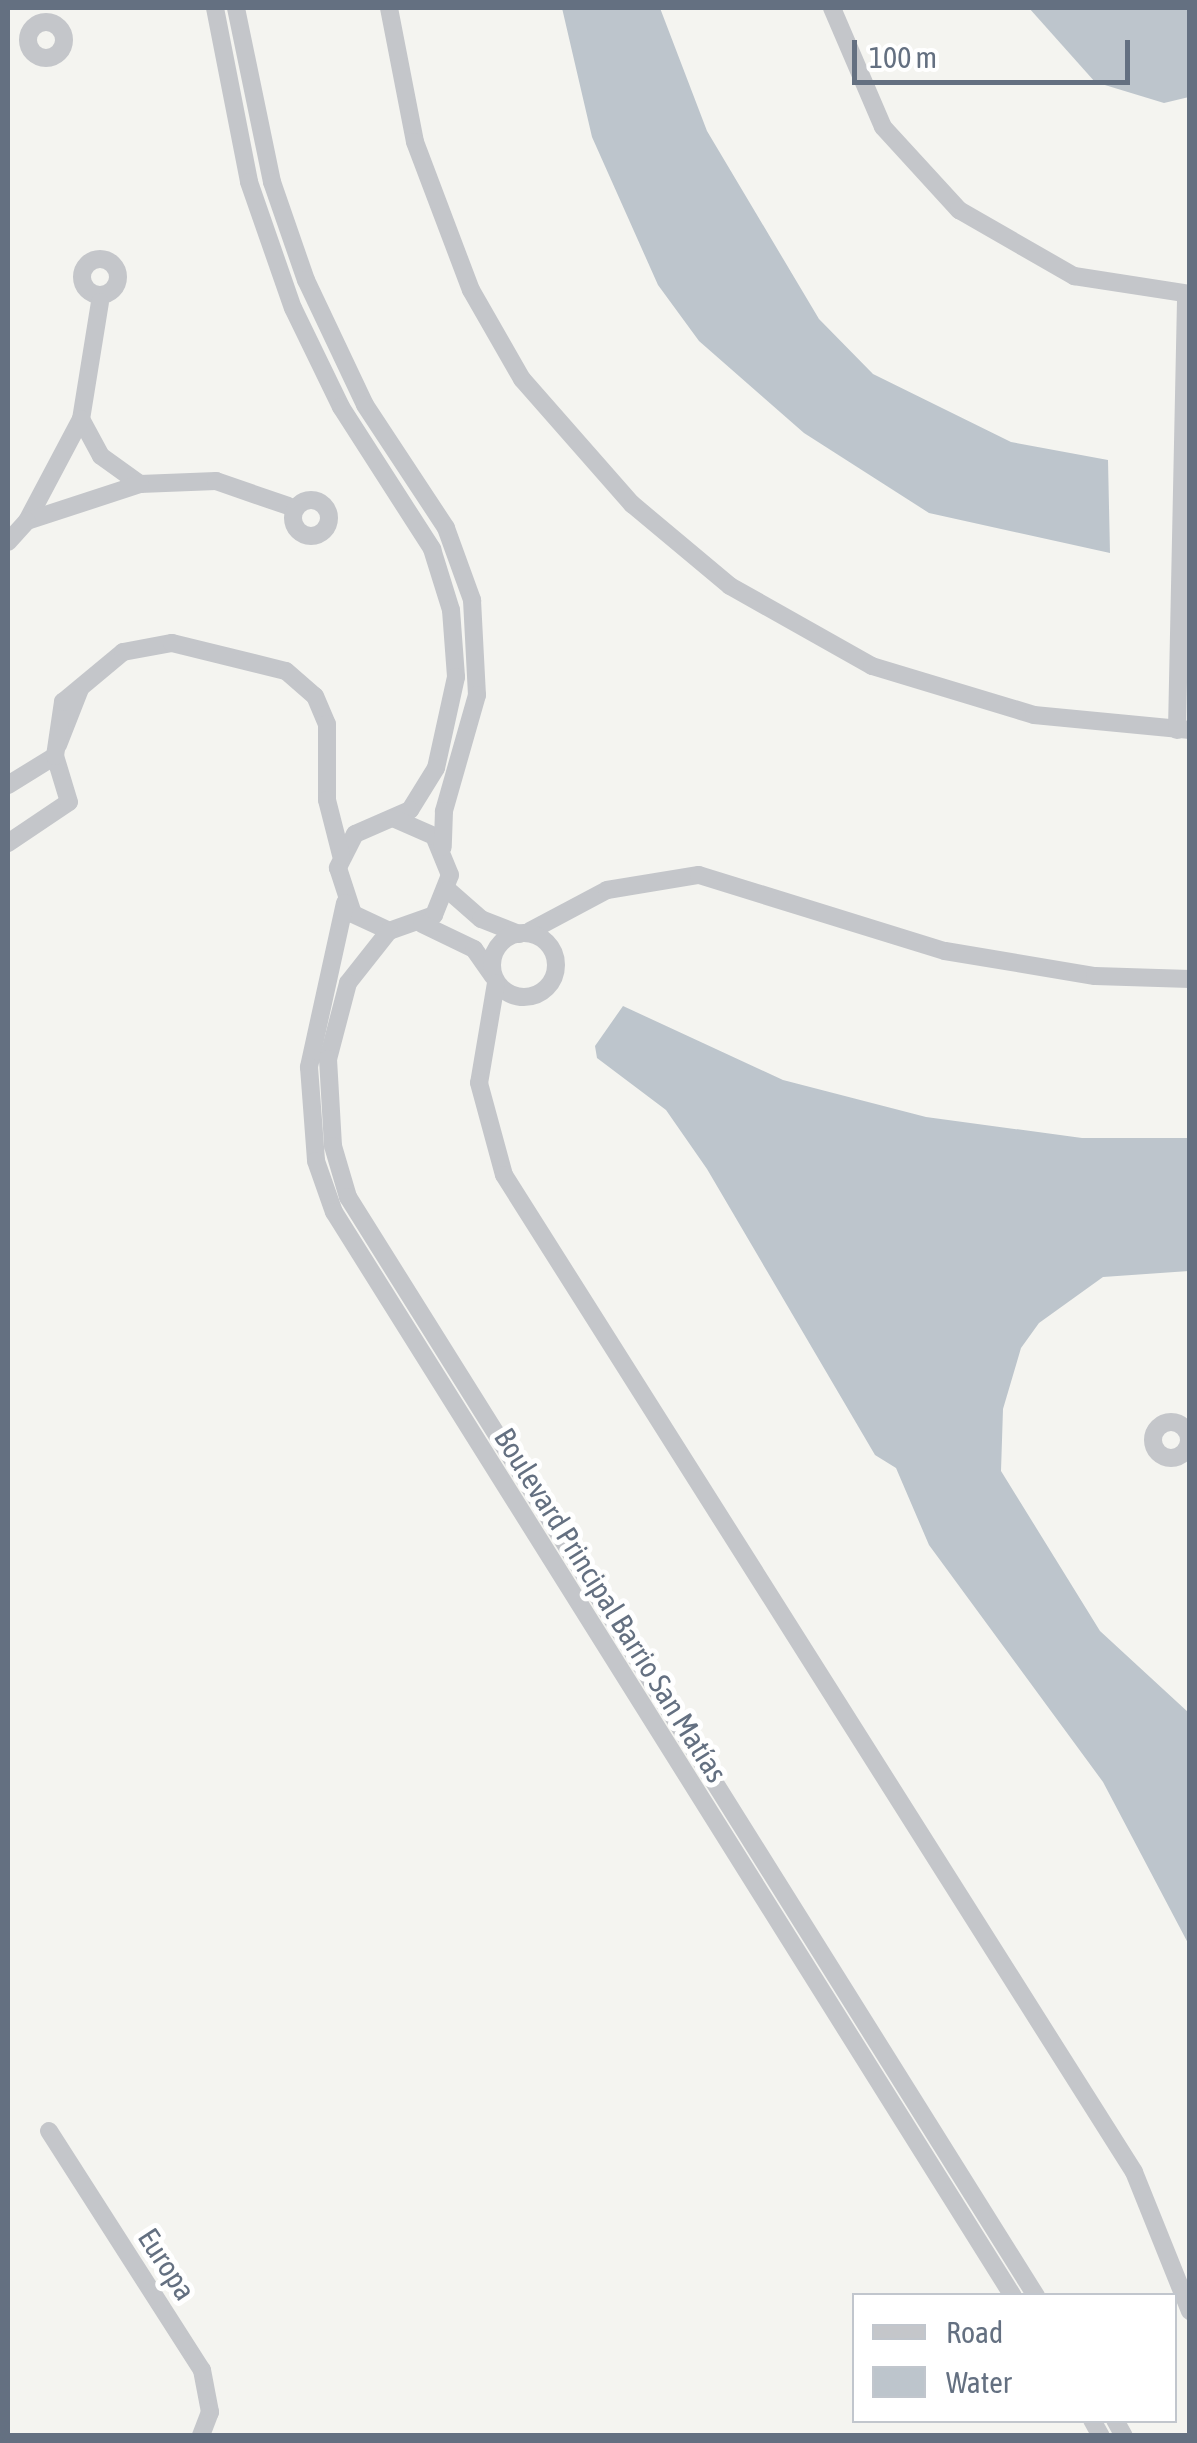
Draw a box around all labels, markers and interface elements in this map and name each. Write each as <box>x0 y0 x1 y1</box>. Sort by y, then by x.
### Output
scale bar <box>857 20 1134 82</box>
text: 100 m <box>869 40 937 74</box>
street label: Boulevard Principal Barrio San Matías <box>487 1421 735 1789</box>
street label: Europa <box>131 2221 203 2307</box>
legend <box>852 2293 1177 2423</box>
text: Road <box>946 2315 1003 2349</box>
text: Water <box>946 2365 1012 2399</box>

